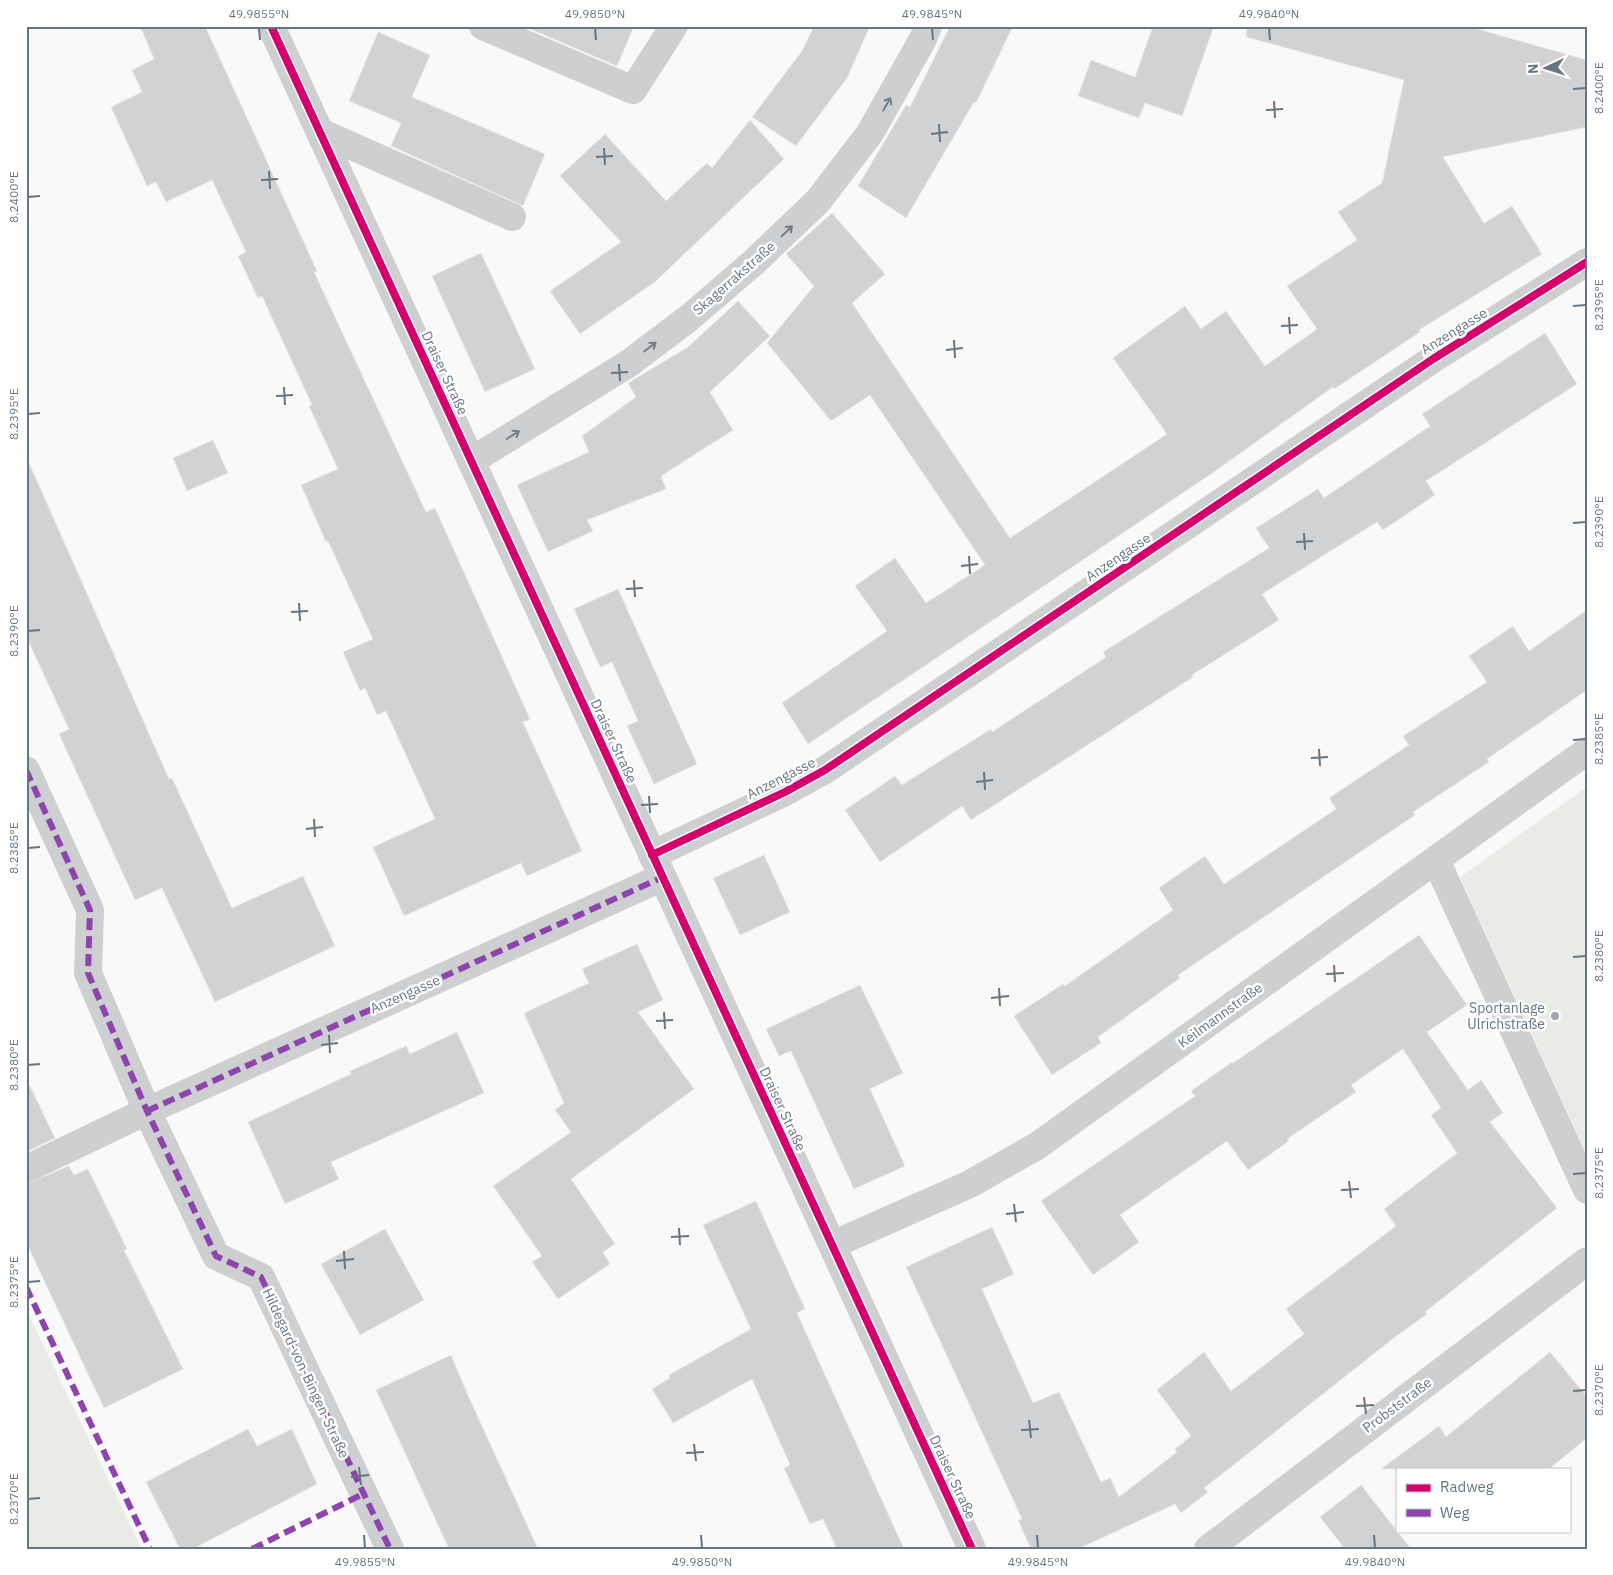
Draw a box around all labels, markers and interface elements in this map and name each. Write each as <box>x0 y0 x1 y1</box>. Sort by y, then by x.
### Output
text: 49.9855°N <box>229 6 289 21</box>
text: 49.9850°N <box>565 6 625 21</box>
text: 49.9845°N <box>902 6 962 21</box>
text: 49.9840°N <box>1239 6 1299 21</box>
north arrow <box>1520 42 1570 92</box>
text: 8.2400°E <box>1591 62 1606 114</box>
text: N <box>1524 63 1542 75</box>
one-way arrow <box>882 98 892 112</box>
text: 8.2400°E <box>6 171 21 223</box>
one-way arrow <box>780 225 793 237</box>
street label: Skagerrakstraße <box>689 237 779 319</box>
text: 8.2395°E <box>1591 279 1606 331</box>
street label: Anzengasse <box>1417 303 1491 359</box>
street label: Draiser Straße <box>418 328 472 418</box>
one-way arrow <box>643 342 656 353</box>
text: 8.2395°E <box>6 388 21 440</box>
one-way arrow <box>505 430 519 440</box>
text: 8.2390°E <box>1591 496 1606 548</box>
street label: Anzengasse <box>1082 528 1154 585</box>
text: 8.2390°E <box>6 605 21 657</box>
street label: Draiser Straße <box>587 696 641 786</box>
text: 8.2385°E <box>1591 713 1606 765</box>
street label: Anzengasse <box>744 753 819 803</box>
text: 8.2385°E <box>6 822 21 874</box>
text: 8.2380°E <box>1591 930 1606 982</box>
street label: Anzengasse <box>367 970 443 1017</box>
street label: Keilmannstraße <box>1174 978 1266 1052</box>
place label: Sportanlage Ulrichstraße <box>1467 999 1545 1033</box>
marker: Sportanlage Ulrichstraße <box>1549 1010 1561 1022</box>
text: 8.2380°E <box>6 1039 21 1091</box>
street label: Draiser Straße <box>756 1064 810 1154</box>
text: 8.2375°E <box>1591 1147 1606 1199</box>
text: 8.2375°E <box>6 1256 21 1308</box>
street label: Hildegard-von-Bingen-Straße <box>259 1285 354 1461</box>
text: 8.2370°E <box>1591 1364 1606 1416</box>
street label: Probststraße <box>1359 1373 1435 1437</box>
street label: Draiser Straße <box>926 1432 980 1522</box>
legend <box>1396 1468 1570 1532</box>
text: 8.2370°E <box>6 1473 21 1525</box>
text: Radweg <box>1440 1477 1494 1496</box>
text: Weg <box>1440 1503 1469 1522</box>
text: 49.9855°N <box>335 1554 395 1569</box>
text: 49.9850°N <box>672 1554 732 1569</box>
text: 49.9845°N <box>1008 1554 1068 1569</box>
text: 49.9840°N <box>1345 1554 1405 1569</box>

